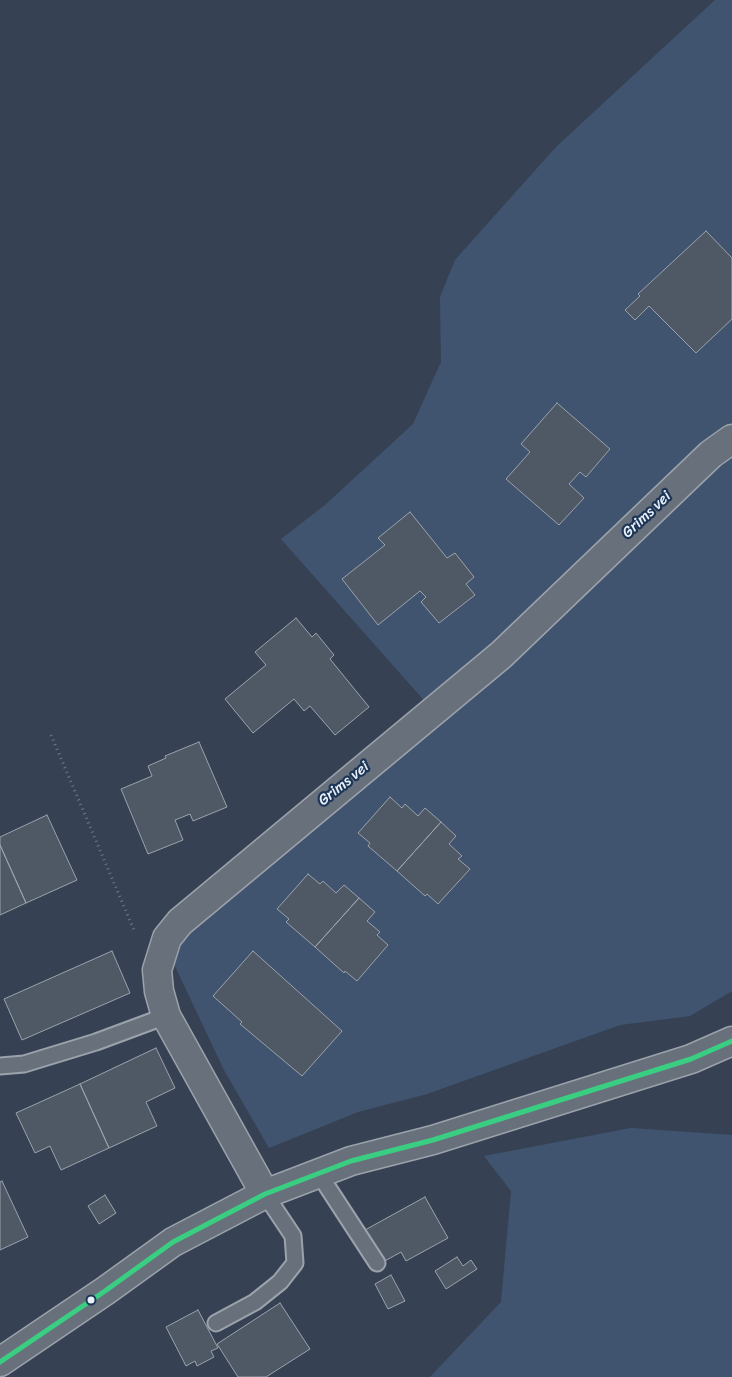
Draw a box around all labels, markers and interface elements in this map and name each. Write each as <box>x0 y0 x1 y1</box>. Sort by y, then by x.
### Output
street label: Grims vei <box>619 488 675 542</box>
street label: Grims vei <box>315 758 373 810</box>
unlabelled marker <box>86 1295 96 1305</box>

